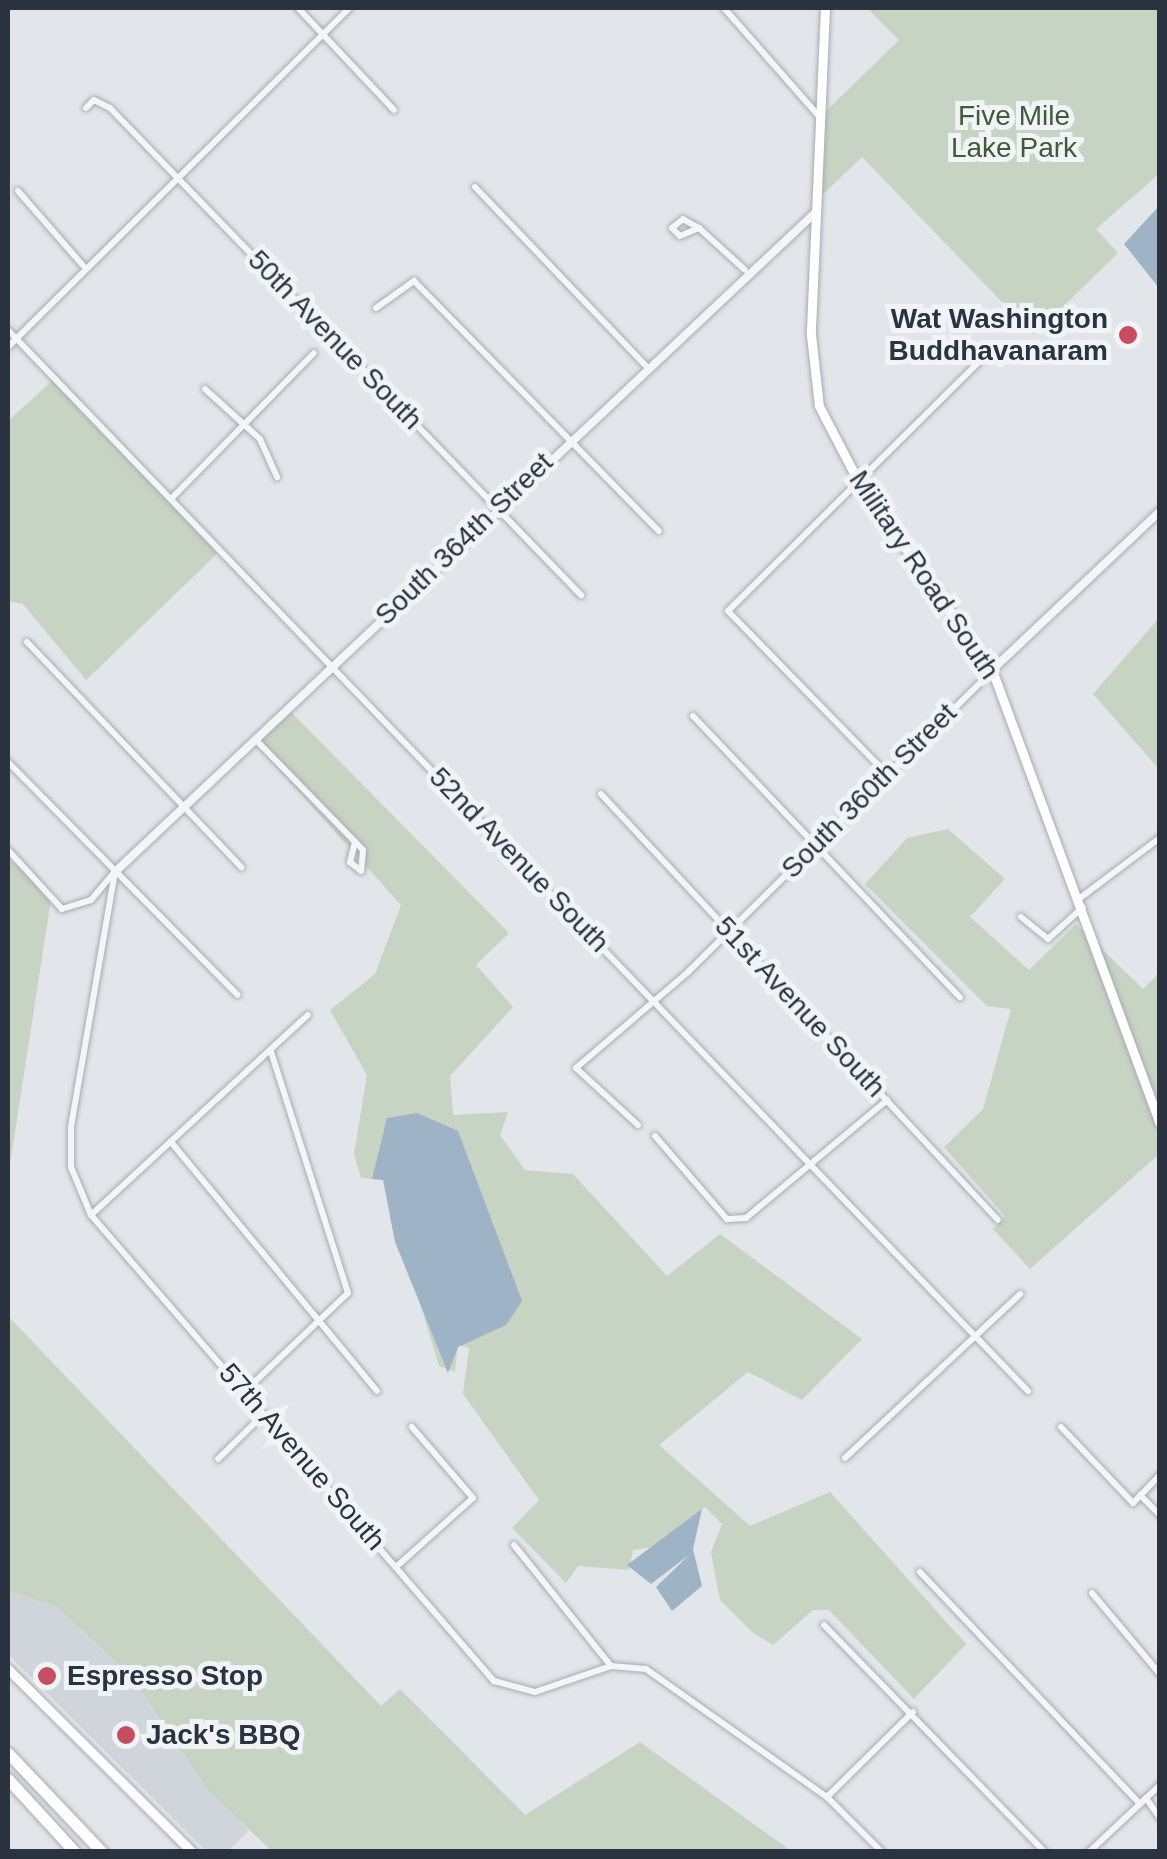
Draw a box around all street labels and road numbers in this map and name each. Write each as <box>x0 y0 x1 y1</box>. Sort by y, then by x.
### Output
street label: 50th Avenue South <box>240 243 430 437</box>
street label: South 364th Street <box>368 446 560 632</box>
street label: Military Road South <box>842 464 1006 686</box>
street label: South 360th Street <box>775 697 963 885</box>
street label: 52nd Avenue South <box>422 760 616 960</box>
street label: 51st Avenue South <box>707 909 893 1105</box>
street label: 57th Avenue South <box>211 1356 393 1558</box>

